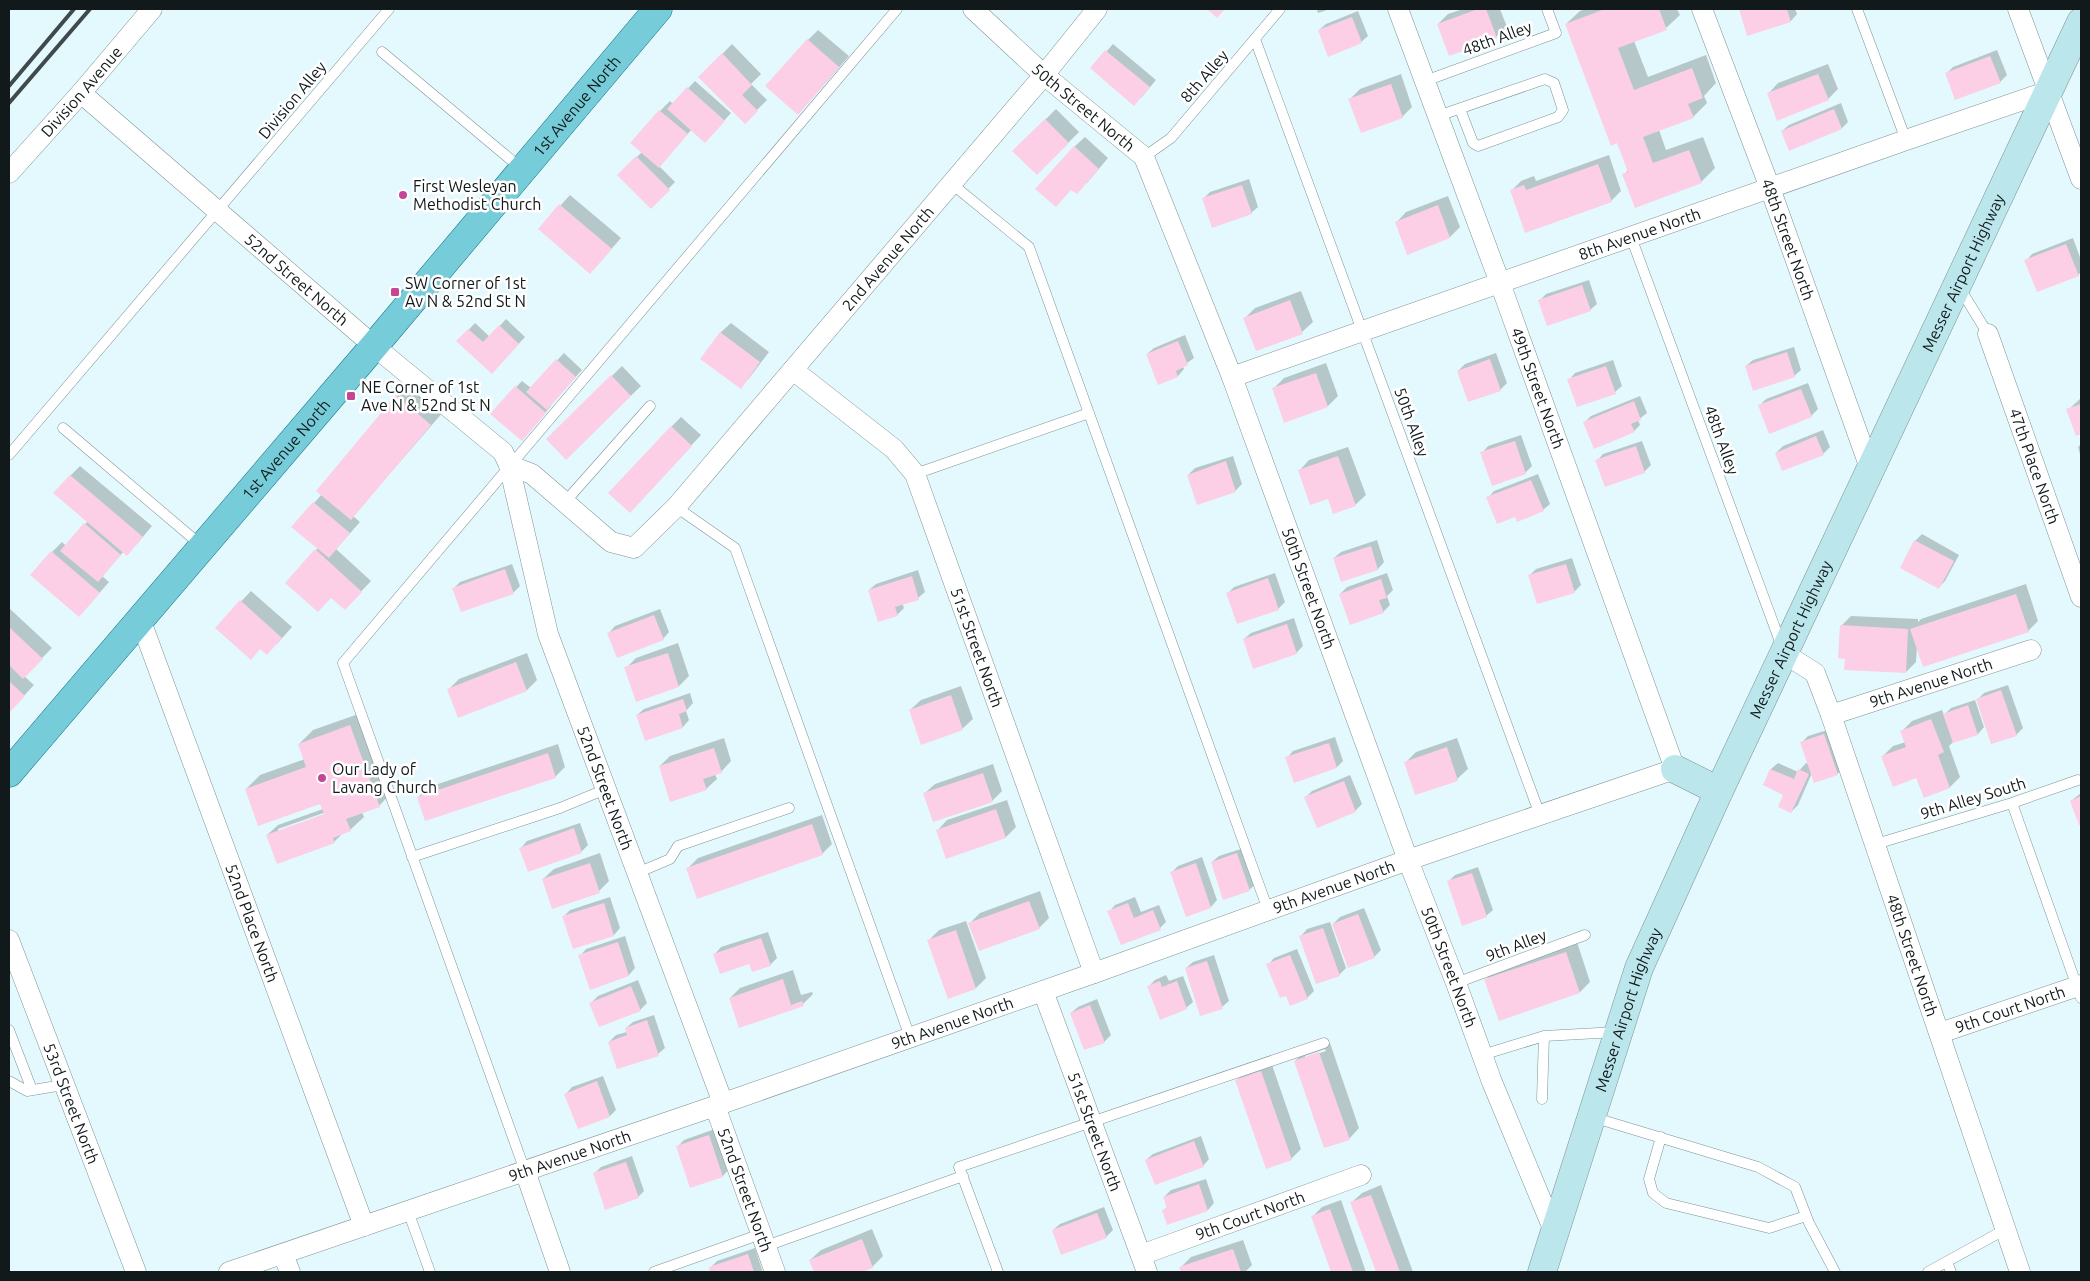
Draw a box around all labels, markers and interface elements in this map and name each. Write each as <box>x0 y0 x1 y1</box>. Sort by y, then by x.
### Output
street label: 48th Alley <box>1460 17 1534 59</box>
street label: Division Avenue <box>37 43 126 140</box>
street label: 8th Alley <box>1176 46 1232 106</box>
street label: 1st Avenue North <box>529 52 624 160</box>
street label: Division Alley <box>255 58 330 142</box>
street label: 50th Street North <box>1028 60 1139 155</box>
street label: 48th Street North <box>1758 176 1818 303</box>
place label: First Wesleyan Methodist Church <box>413 177 541 213</box>
marker: First Wesleyan Methodist Church <box>397 189 409 201</box>
street label: Messer Airport Highway <box>1918 191 2008 355</box>
street label: 2nd Avenue North <box>838 203 937 314</box>
street label: 8th Avenue North <box>1576 204 1703 263</box>
street label: 52nd Street North <box>241 230 352 329</box>
place label: SW Corner of 1st Av N & 52nd St N <box>405 274 527 310</box>
marker: SW Corner of 1st Av N & 52nd St N <box>389 286 401 298</box>
street label: 49th Street North <box>1508 325 1568 451</box>
place label: NE Corner of 1st Ave N & 52nd St N <box>361 378 491 414</box>
street label: 50th Alley <box>1391 385 1433 459</box>
marker: NE Corner of 1st Ave N & 52nd St N <box>345 390 357 402</box>
street label: 1st Avenue North <box>238 395 334 503</box>
street label: 48th Alley <box>1701 403 1743 477</box>
street label: 47th Place North <box>2006 406 2063 526</box>
street label: 50th Street North <box>1279 525 1339 651</box>
street label: Messer Airport Highway <box>1746 557 1835 721</box>
street label: 51st Street North <box>947 585 1007 710</box>
street label: 9th Avenue North <box>1867 654 1995 711</box>
street label: 52nd Street North <box>574 723 637 852</box>
place label: Our Lady of Lavang Church <box>332 760 437 796</box>
marker: Our Lady of Lavang Church <box>316 772 328 784</box>
street label: 9th Alley South <box>1918 773 2028 823</box>
street label: 9th Avenue North <box>1270 857 1397 917</box>
street label: 52nd Place North <box>222 861 282 985</box>
street label: 48th Street North <box>1883 892 1942 1019</box>
street label: 50th Street North <box>1418 904 1480 1030</box>
street label: 9th Alley <box>1483 925 1549 965</box>
street label: Messer Airport Highway <box>1591 925 1665 1094</box>
street label: 9th Court North <box>1953 982 2067 1036</box>
street label: 9th Avenue North <box>889 993 1016 1052</box>
street label: 53rd Street North <box>40 1041 103 1166</box>
street label: 51st Street North <box>1065 1070 1125 1194</box>
street label: 52nd Street North <box>715 1125 776 1254</box>
street label: 9th Avenue North <box>506 1126 633 1185</box>
street label: 9th Court North <box>1193 1187 1307 1243</box>

